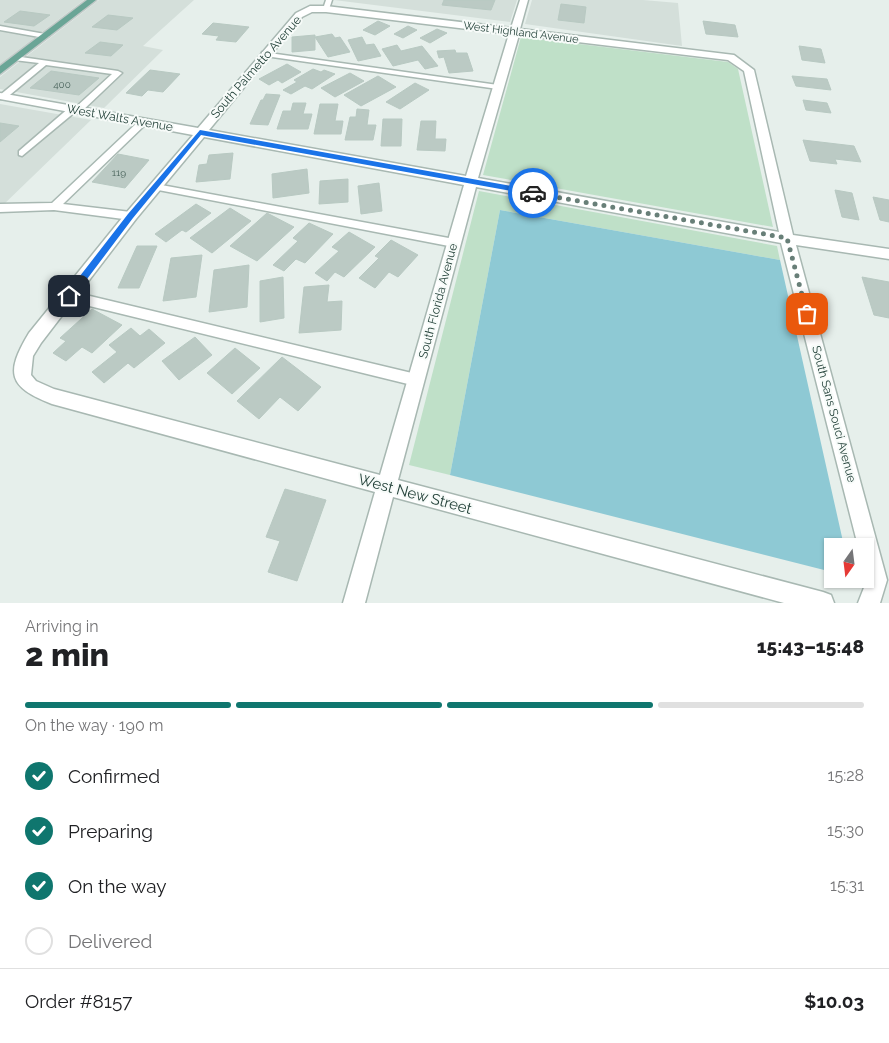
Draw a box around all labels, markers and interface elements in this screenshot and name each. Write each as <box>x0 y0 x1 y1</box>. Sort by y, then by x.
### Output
street label: South Palmetto Avenue <box>208 13 304 121</box>
street label: West Highland Avenue <box>463 19 580 46</box>
house number: 400 <box>53 79 71 90</box>
street label: West Walts Avenue <box>66 102 174 134</box>
house number: 119 <box>112 167 126 178</box>
courier <box>508 168 558 218</box>
icon: car <box>519 179 547 207</box>
street label: South Florida Avenue <box>416 242 460 360</box>
pin <box>48 275 90 317</box>
icon: home <box>55 282 83 310</box>
pin <box>786 293 828 335</box>
icon: bag <box>793 300 821 328</box>
street label: South Sans Souci Avenue <box>809 344 859 484</box>
street label: West New Street <box>356 470 474 518</box>
north arrow <box>824 538 874 588</box>
map controls <box>824 538 874 588</box>
text: Arriving in <box>25 617 99 636</box>
text: 15:43–15:48 <box>757 635 864 657</box>
text: 2 min <box>25 636 109 673</box>
text: On the way · 190 m <box>25 716 164 735</box>
icon: check <box>25 762 53 790</box>
text: Confirmed <box>68 765 160 787</box>
text: 15:28 <box>828 766 864 785</box>
icon: check <box>25 817 53 845</box>
text: Preparing <box>68 820 153 842</box>
text: 15:30 <box>827 821 864 840</box>
icon: check <box>25 872 53 900</box>
text: On the way <box>68 875 167 897</box>
text: 15:31 <box>830 876 864 895</box>
text: Delivered <box>68 930 152 952</box>
text: Order #8157 <box>25 990 132 1012</box>
text: $10.03 <box>804 990 864 1012</box>

